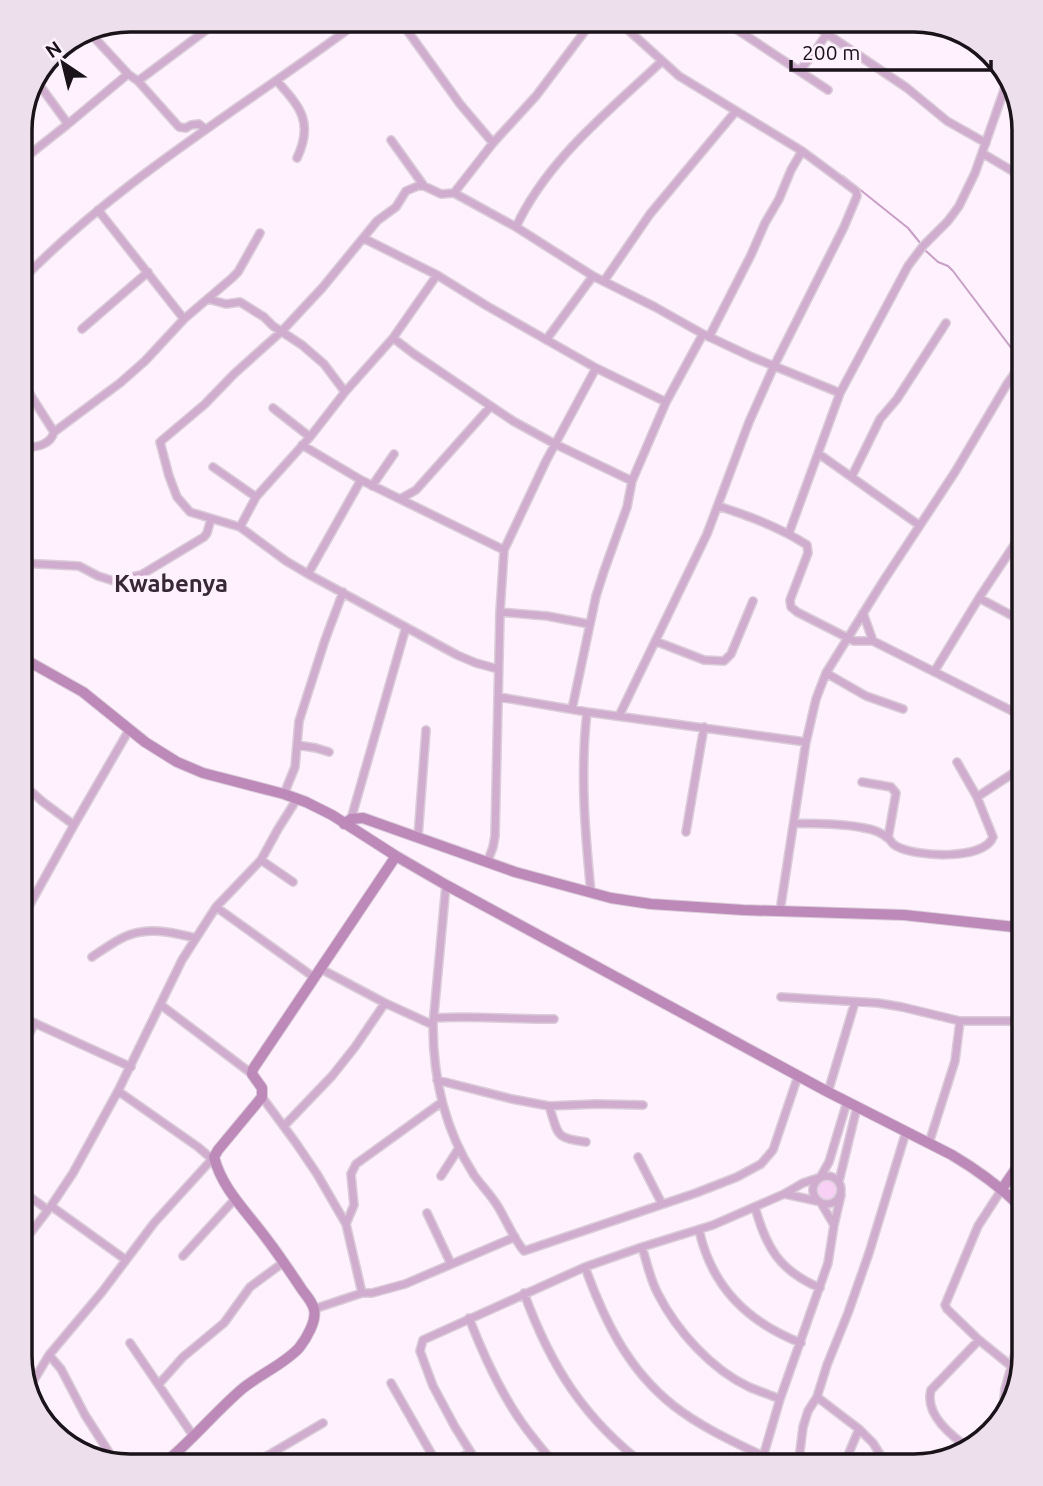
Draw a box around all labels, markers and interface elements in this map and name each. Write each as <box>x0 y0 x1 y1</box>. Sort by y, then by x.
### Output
north arrow <box>28 28 98 98</box>
scale bar <box>791 28 990 72</box>
text: N <box>41 36 65 62</box>
text: 200 m <box>802 40 860 64</box>
district label: Kwabenya <box>114 570 228 597</box>

